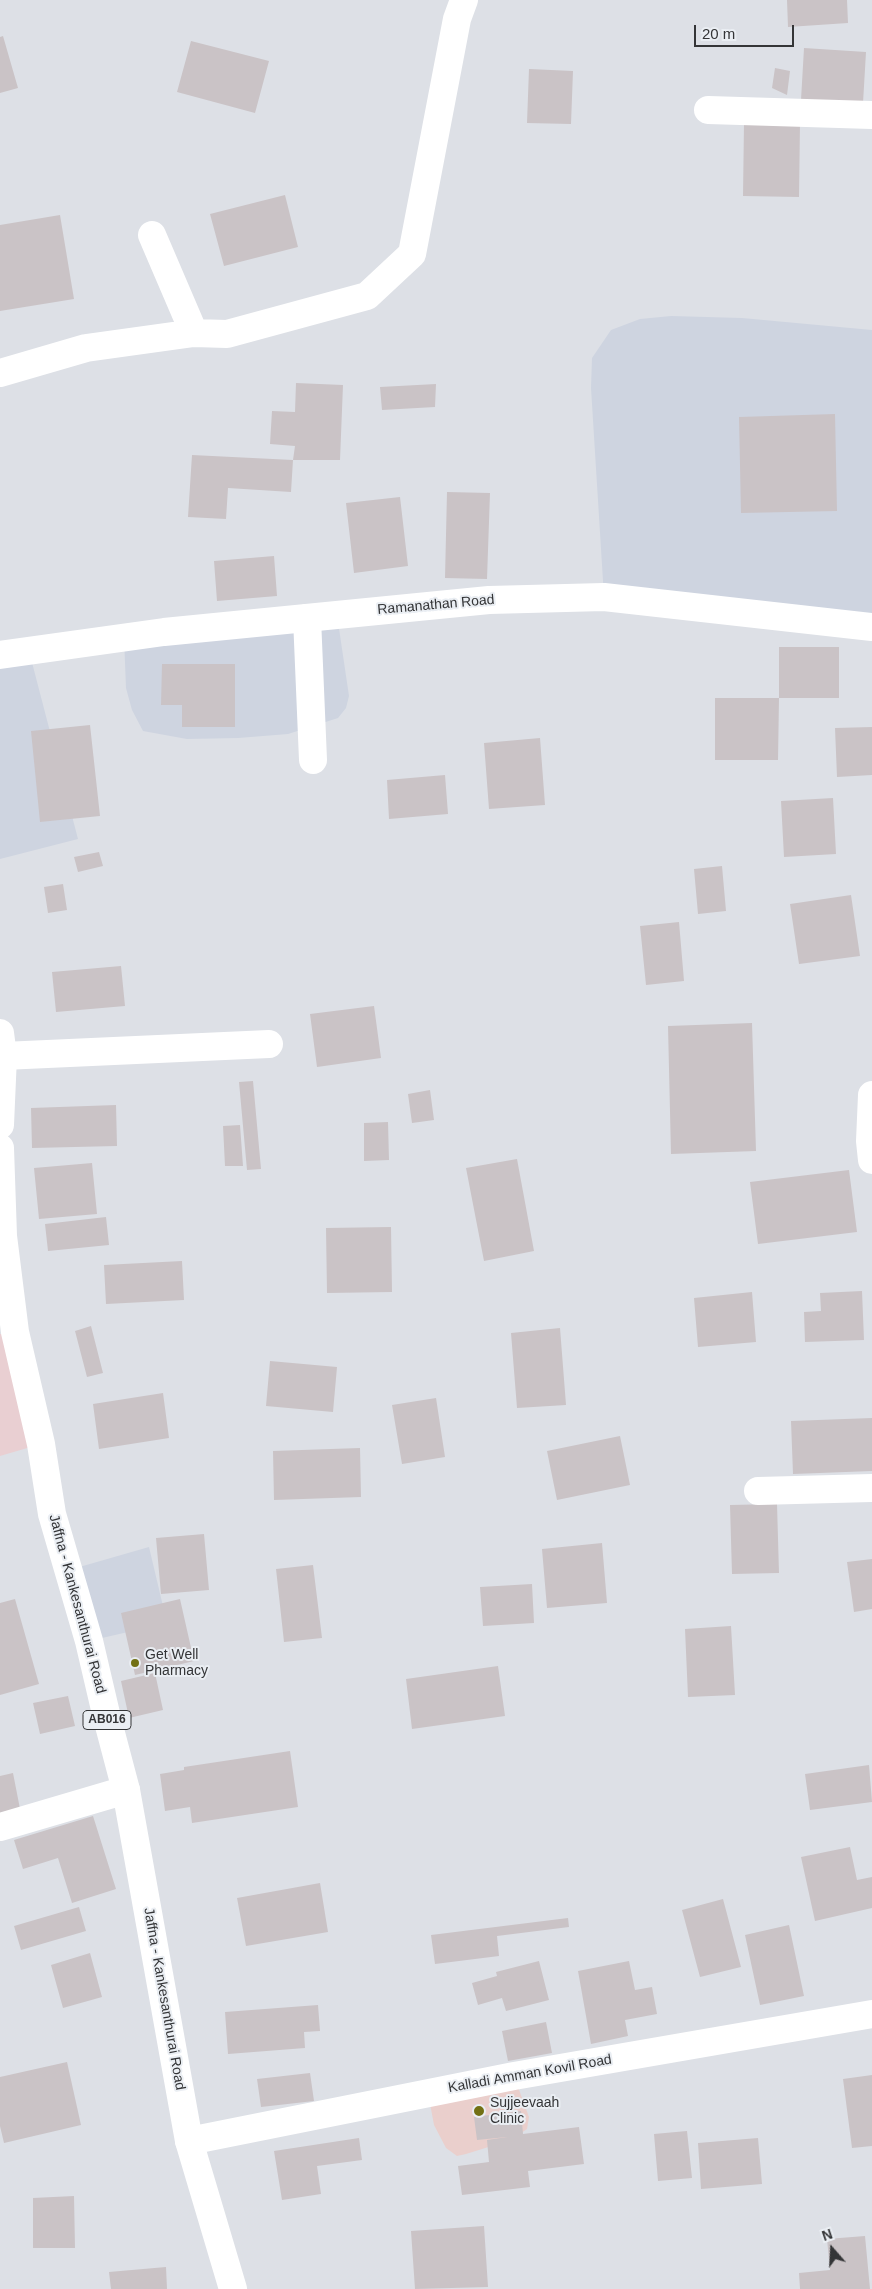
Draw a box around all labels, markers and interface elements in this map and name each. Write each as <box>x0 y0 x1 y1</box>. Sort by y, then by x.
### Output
scale bar <box>697 15 797 47</box>
text: 20 m <box>702 25 735 42</box>
street label: Ramanathan Road <box>377 592 495 618</box>
street label: Jaffna - Kankesanthurai Road <box>45 1512 109 1696</box>
place label: Get Well Pharmacy <box>145 1647 208 1680</box>
marker: Get Well Pharmacy <box>129 1657 141 1669</box>
road number: AB016 <box>83 1710 131 1730</box>
street label: Jaffna - Kankesanthurai Road <box>140 1906 188 2092</box>
street label: Kalladi Amman Kovil Road <box>447 2051 613 2097</box>
place label: Sujjeevaah Clinic <box>490 2095 559 2128</box>
marker: Sujjeevaah Clinic <box>472 2104 486 2118</box>
north arrow <box>807 2224 857 2274</box>
text: N <box>820 2226 835 2244</box>

